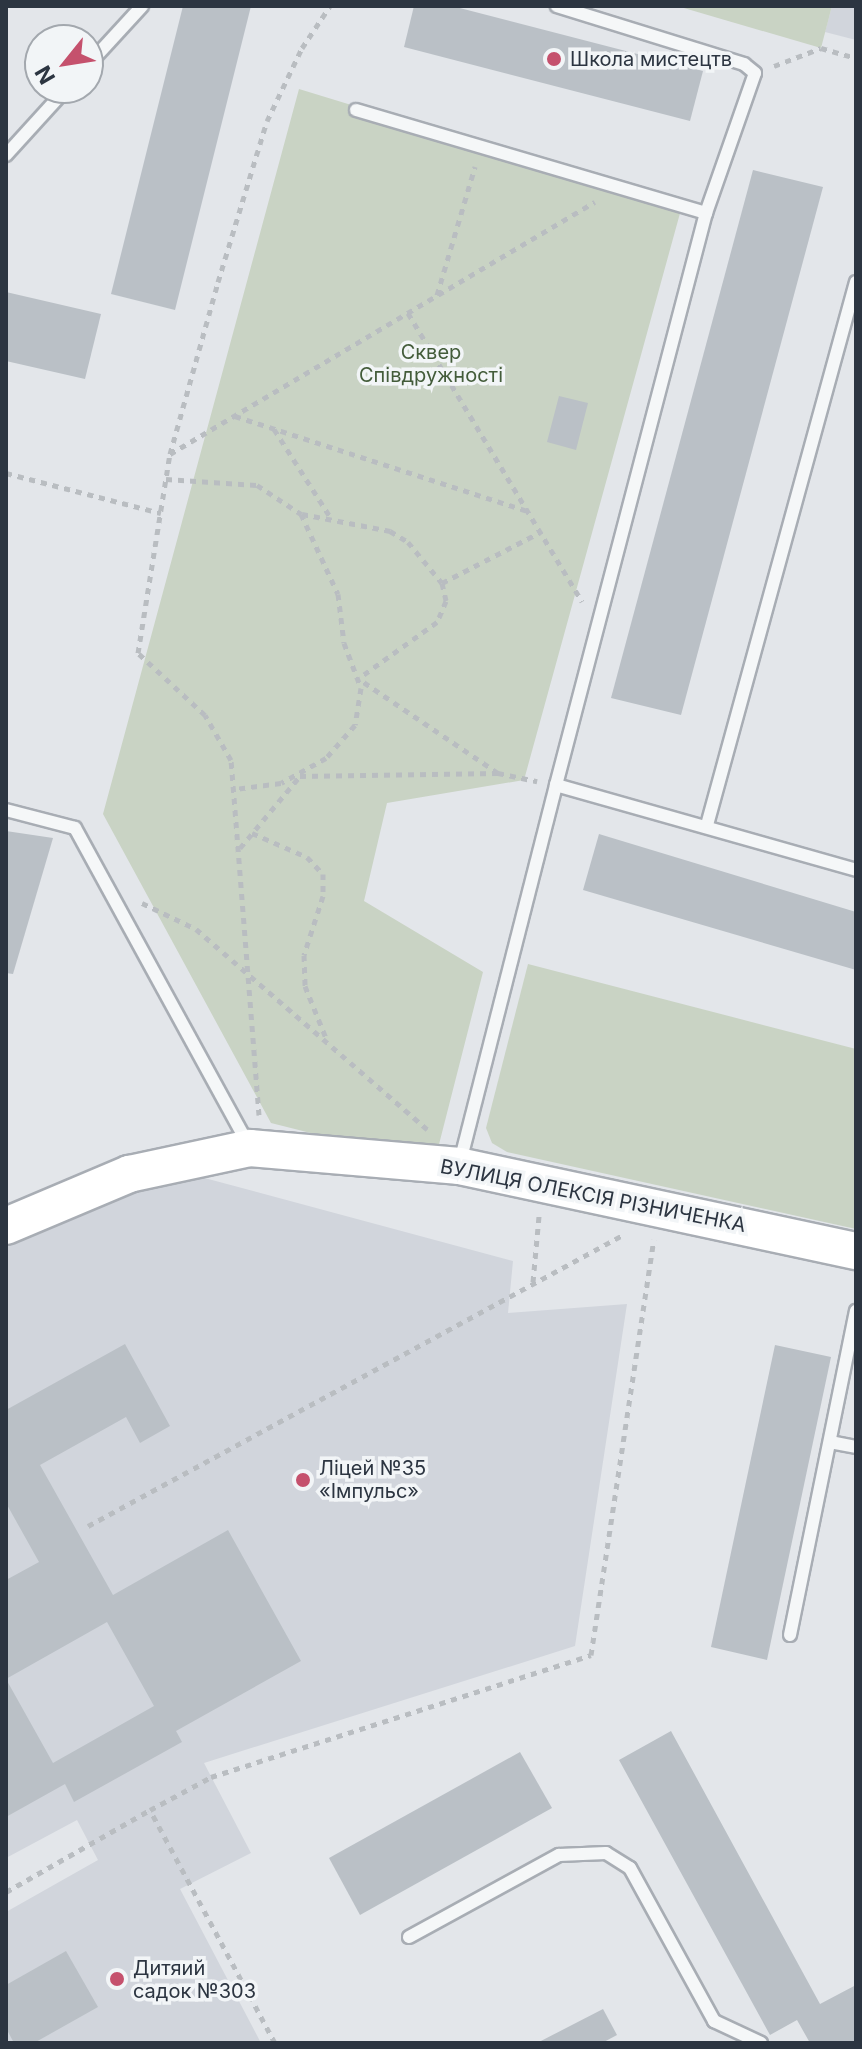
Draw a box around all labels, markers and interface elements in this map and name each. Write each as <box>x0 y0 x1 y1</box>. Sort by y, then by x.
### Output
north arrow <box>24 24 104 104</box>
place label: Школа мистецтв <box>570 47 732 71</box>
marker: Школа мистецтв <box>545 50 563 68</box>
text: N <box>29 61 60 89</box>
park label: Сквер Співдружності <box>359 341 503 388</box>
street label: ВУЛИЦЯ ОЛЕКСІЯ РІЗНИЧЕНКА <box>438 1155 748 1237</box>
place label: Ліцей №35 «Імпульс» <box>319 1456 426 1503</box>
marker: Ліцей №35 «Імпульс» <box>294 1471 312 1489</box>
place label: Дитяий садок №303 <box>133 1956 256 2003</box>
marker: Дитяий садок №303 <box>108 1970 126 1988</box>

